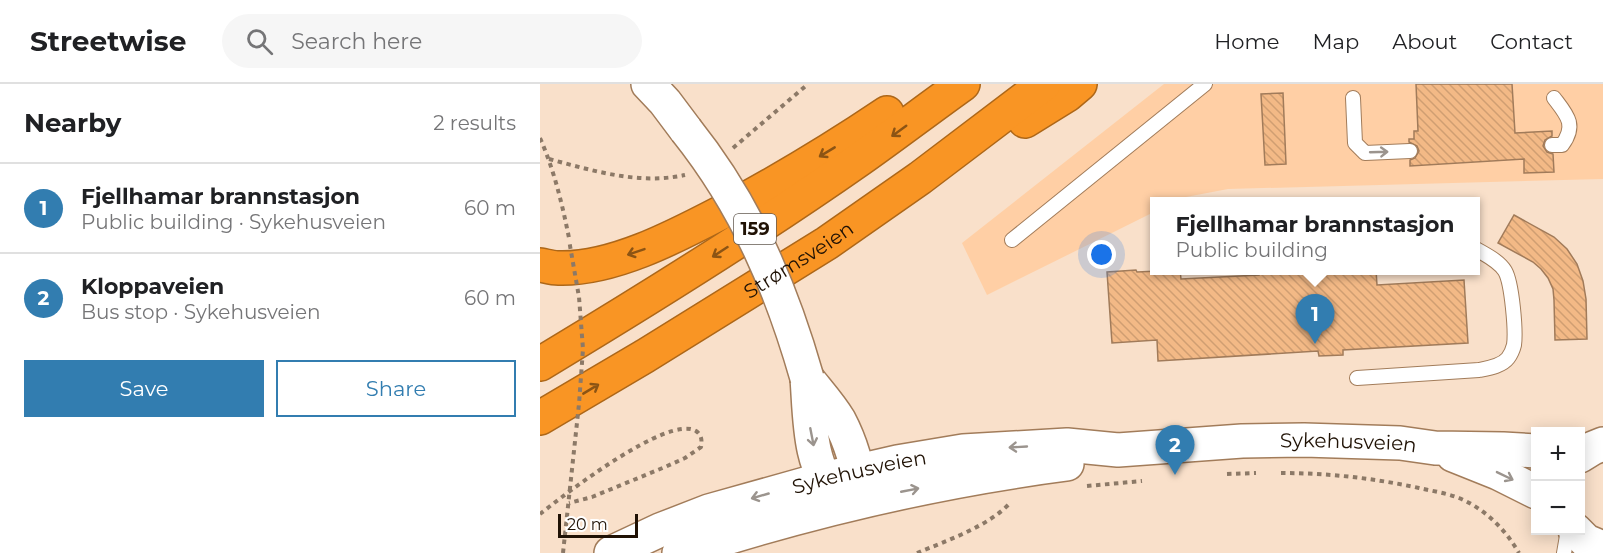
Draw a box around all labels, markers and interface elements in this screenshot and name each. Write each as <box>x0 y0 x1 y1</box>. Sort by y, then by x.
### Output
search box <box>222 14 642 68</box>
text: Streetwise <box>30 24 186 58</box>
icon: search <box>243 25 276 58</box>
text: Search here <box>291 28 422 55</box>
text: Home <box>1214 29 1279 54</box>
text: Map <box>1312 29 1359 54</box>
text: About <box>1392 29 1457 54</box>
text: Contact <box>1490 29 1573 54</box>
text: Nearby <box>24 107 121 139</box>
text: 2 results <box>433 111 516 135</box>
one-way arrow <box>891 125 907 137</box>
one-way arrow <box>819 146 836 158</box>
one-way arrow <box>1369 147 1389 158</box>
text: Fjellhamar brannstasjon <box>81 183 360 210</box>
text: 1 <box>40 196 47 220</box>
text: 60 m <box>464 196 516 220</box>
popup <box>1150 197 1480 275</box>
text: Public building · Sykehusveien <box>81 210 386 234</box>
text: Fjellhamar brannstasjon <box>1175 211 1455 238</box>
road number: 159 <box>734 214 776 244</box>
street label: Strømsveien <box>739 216 858 304</box>
text: Public building <box>1175 238 1328 262</box>
your location <box>1087 240 1116 269</box>
one-way arrow <box>712 246 729 258</box>
one-way arrow <box>627 247 646 258</box>
text: Kloppaveien <box>81 273 224 300</box>
text: 2 <box>38 286 49 310</box>
text: 60 m <box>464 286 516 310</box>
pin: 1 <box>1296 294 1334 344</box>
text: Bus stop · Sykehusveien <box>81 300 321 324</box>
button: Save <box>24 360 264 417</box>
button: Share <box>276 360 516 417</box>
one-way arrow <box>582 383 599 395</box>
pin: 2 <box>1156 426 1194 475</box>
one-way arrow <box>807 427 819 446</box>
map controls <box>1531 427 1585 535</box>
button: + <box>1531 427 1585 481</box>
street label: Sykehusveien <box>1280 428 1418 457</box>
one-way arrow <box>1008 442 1028 453</box>
street label: Sykehusveien <box>789 445 928 499</box>
one-way arrow <box>1496 471 1514 483</box>
button: − <box>1531 481 1585 535</box>
one-way arrow <box>900 484 919 496</box>
one-way arrow <box>751 491 770 503</box>
scale bar <box>558 511 638 538</box>
text: 20 m <box>567 515 608 534</box>

